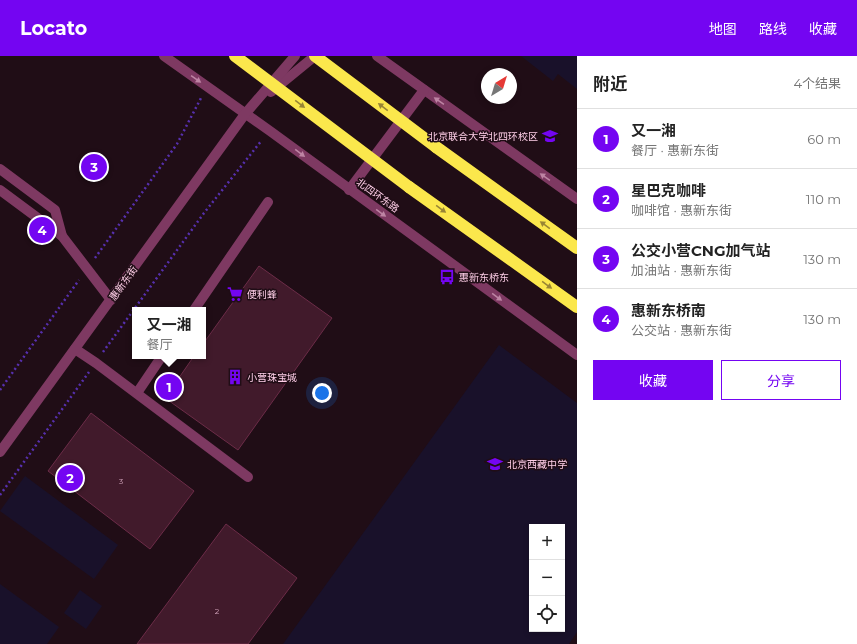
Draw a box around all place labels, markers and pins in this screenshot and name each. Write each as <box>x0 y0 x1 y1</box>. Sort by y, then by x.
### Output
school or university icon: 北京联合大学北四环校区 <box>541 127 559 145</box>
place label: 北京联合大学北四环校区 <box>428 130 538 143</box>
pin: 3 <box>81 152 107 182</box>
pin: 4 <box>29 215 55 245</box>
bus stop icon: 惠新东桥东 <box>438 268 456 286</box>
place label: 惠新东桥东 <box>459 271 509 284</box>
supermarket icon: 便利蜂 <box>226 285 244 303</box>
place label: 便利蜂 <box>247 288 277 301</box>
building icon: 小营珠宝城 <box>226 368 244 386</box>
place label: 小营珠宝城 <box>247 371 297 384</box>
pin: 1 <box>156 372 182 402</box>
school or university icon: 北京西藏中学 <box>486 455 504 473</box>
place label: 北京西藏中学 <box>507 458 567 471</box>
pin: 2 <box>57 463 83 493</box>

